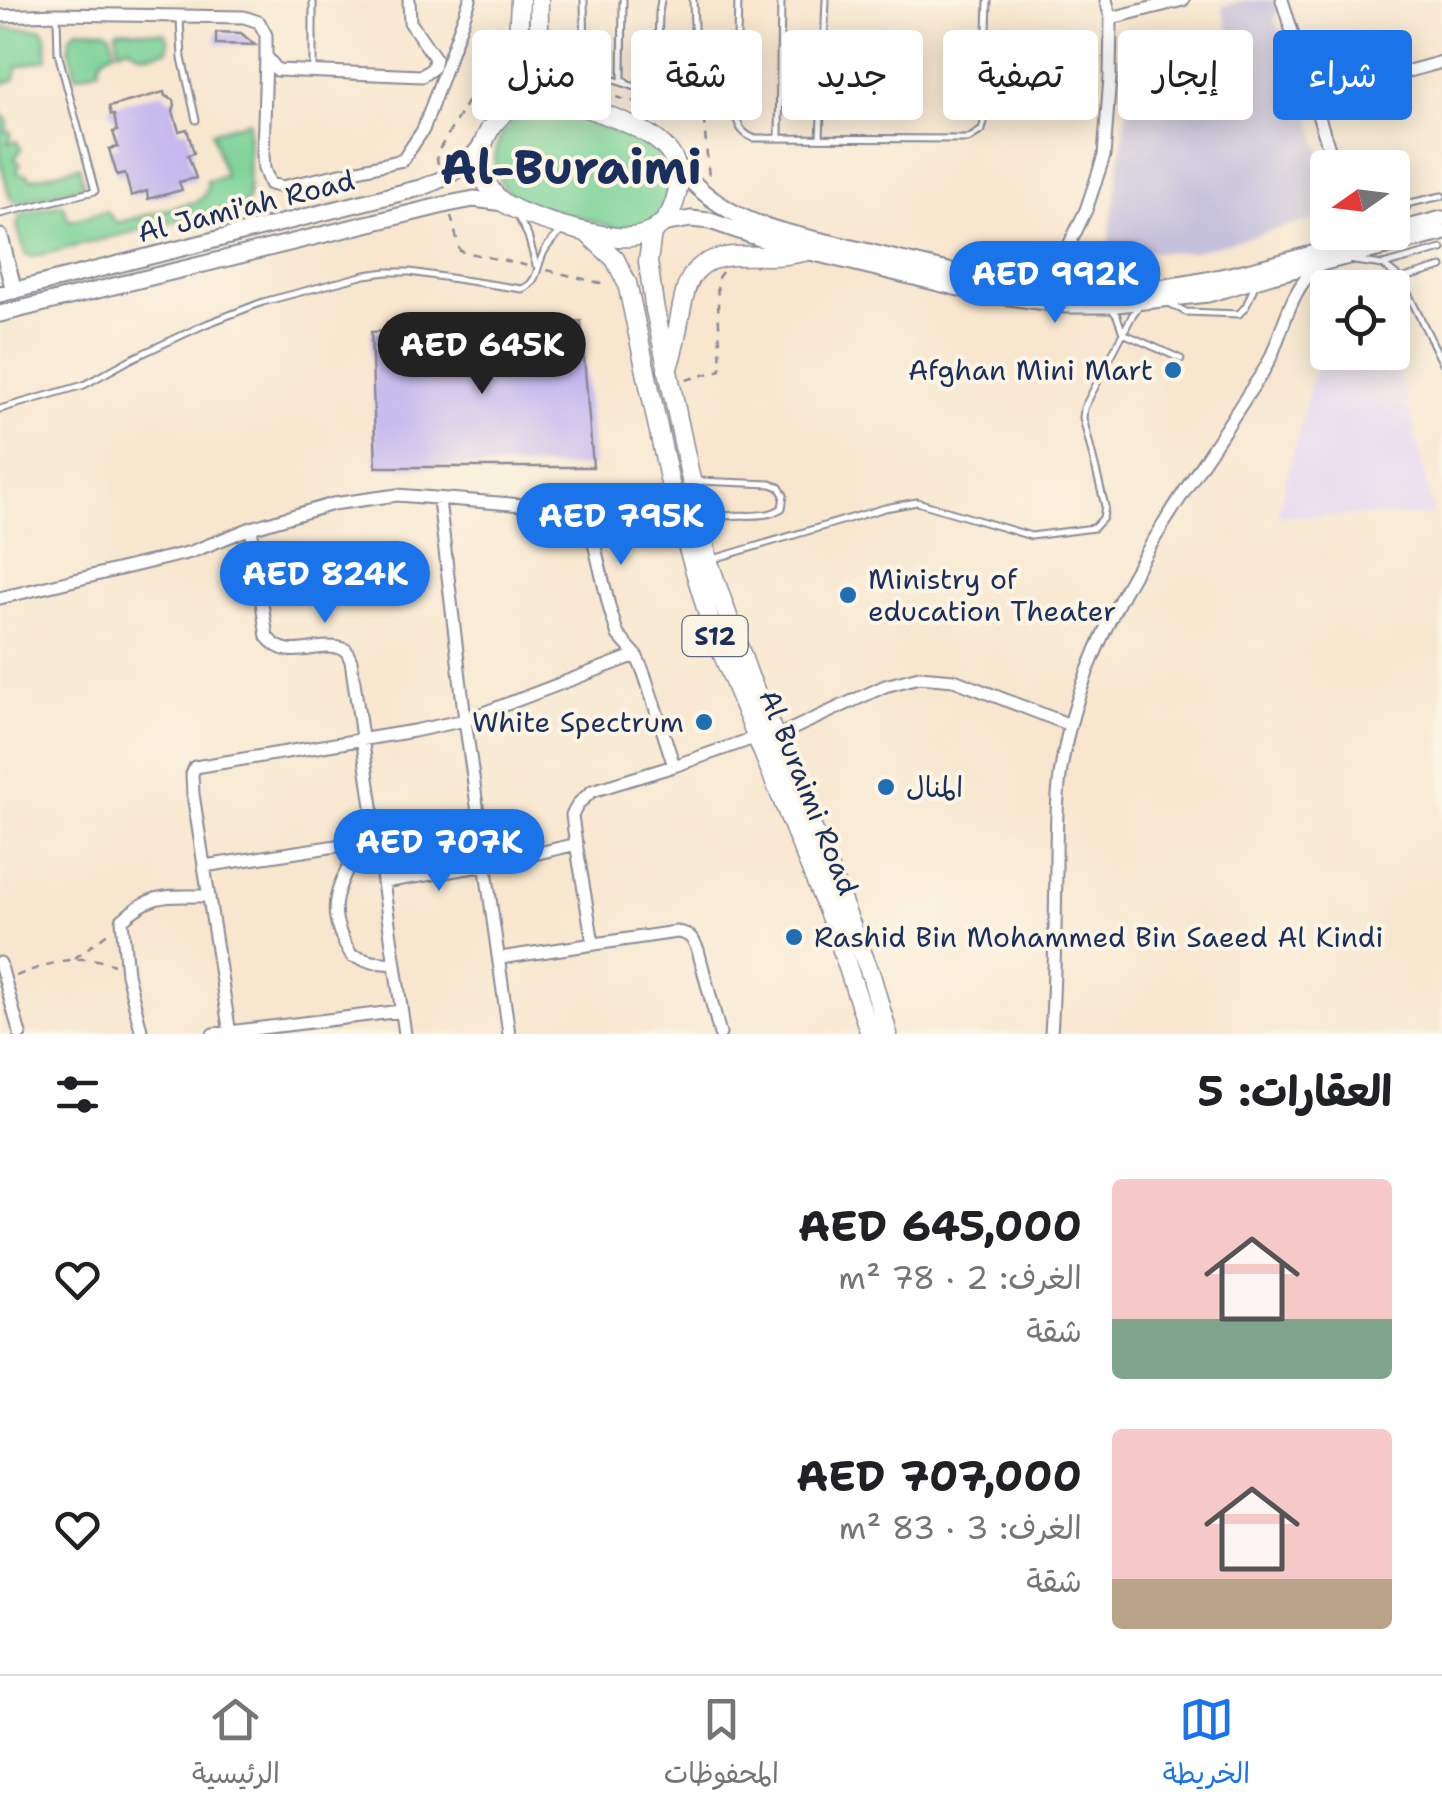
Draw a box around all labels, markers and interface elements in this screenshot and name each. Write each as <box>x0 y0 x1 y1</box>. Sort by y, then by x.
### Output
chip: منزل <box>472 30 611 120</box>
chip: شقة <box>631 30 762 120</box>
chip: جديد <box>782 30 923 120</box>
chip: تصفية <box>943 30 1098 120</box>
chip: إيجار <box>1118 30 1253 120</box>
chip: شراء <box>1273 30 1412 120</box>
district label: Al-Buraimi <box>440 135 702 199</box>
north arrow <box>1310 150 1410 250</box>
map controls <box>1310 150 1410 370</box>
street label: Al Jami'ah Road <box>134 161 358 251</box>
pin: AED 992K <box>952 241 1158 326</box>
text: AED 992K <box>971 252 1139 295</box>
button: locate <box>1310 270 1410 370</box>
pin: AED 645K <box>379 312 585 397</box>
text: AED 645K <box>400 323 564 366</box>
place label: Afghan Mini Mart <box>908 351 1153 389</box>
marker: Afghan Mini Mart <box>1162 359 1184 381</box>
pin: AED 795K <box>518 483 724 568</box>
text: AED 795K <box>538 494 704 537</box>
pin: AED 824K <box>222 541 428 626</box>
text: AED 824K <box>242 552 408 595</box>
place label: Ministry of education Theater <box>868 560 1116 630</box>
marker: Ministry of education Theater <box>837 584 859 606</box>
road number: S12 <box>682 616 748 656</box>
street label: Al Buraimi Road <box>750 684 868 900</box>
place label: White Spectrum <box>472 703 684 741</box>
marker: White Spectrum <box>693 711 715 733</box>
place label: المنال <box>906 768 963 806</box>
marker: المنال <box>875 776 897 798</box>
pin: AED 707K <box>336 809 542 894</box>
text: AED 707K <box>355 820 523 863</box>
place label: Rashid Bin Mohammed Bin Saeed Al Kindi <box>814 918 1383 956</box>
marker: Rashid Bin Mohammed Bin Saeed Al Kindi <box>783 926 805 948</box>
text: العقارات: 5 <box>1198 1063 1392 1119</box>
icon: filters <box>50 1067 105 1122</box>
text: AED 645,000 <box>798 1198 1082 1254</box>
icon: home <box>1192 1219 1312 1339</box>
icon: heart <box>50 1252 105 1307</box>
text: الغرف: 2 · 78 m² <box>838 1256 1082 1299</box>
text: شقة <box>1026 1309 1082 1352</box>
text: AED 707,000 <box>796 1448 1082 1504</box>
icon: home <box>1192 1469 1312 1589</box>
icon: heart <box>50 1502 105 1557</box>
text: الغرف: 3 · 83 m² <box>839 1506 1082 1549</box>
text: شقة <box>1026 1559 1082 1602</box>
tab: الرئيسية <box>192 1692 280 1798</box>
tab: المحفوظات <box>664 1692 779 1798</box>
tab: الخريطة <box>1163 1692 1250 1798</box>

